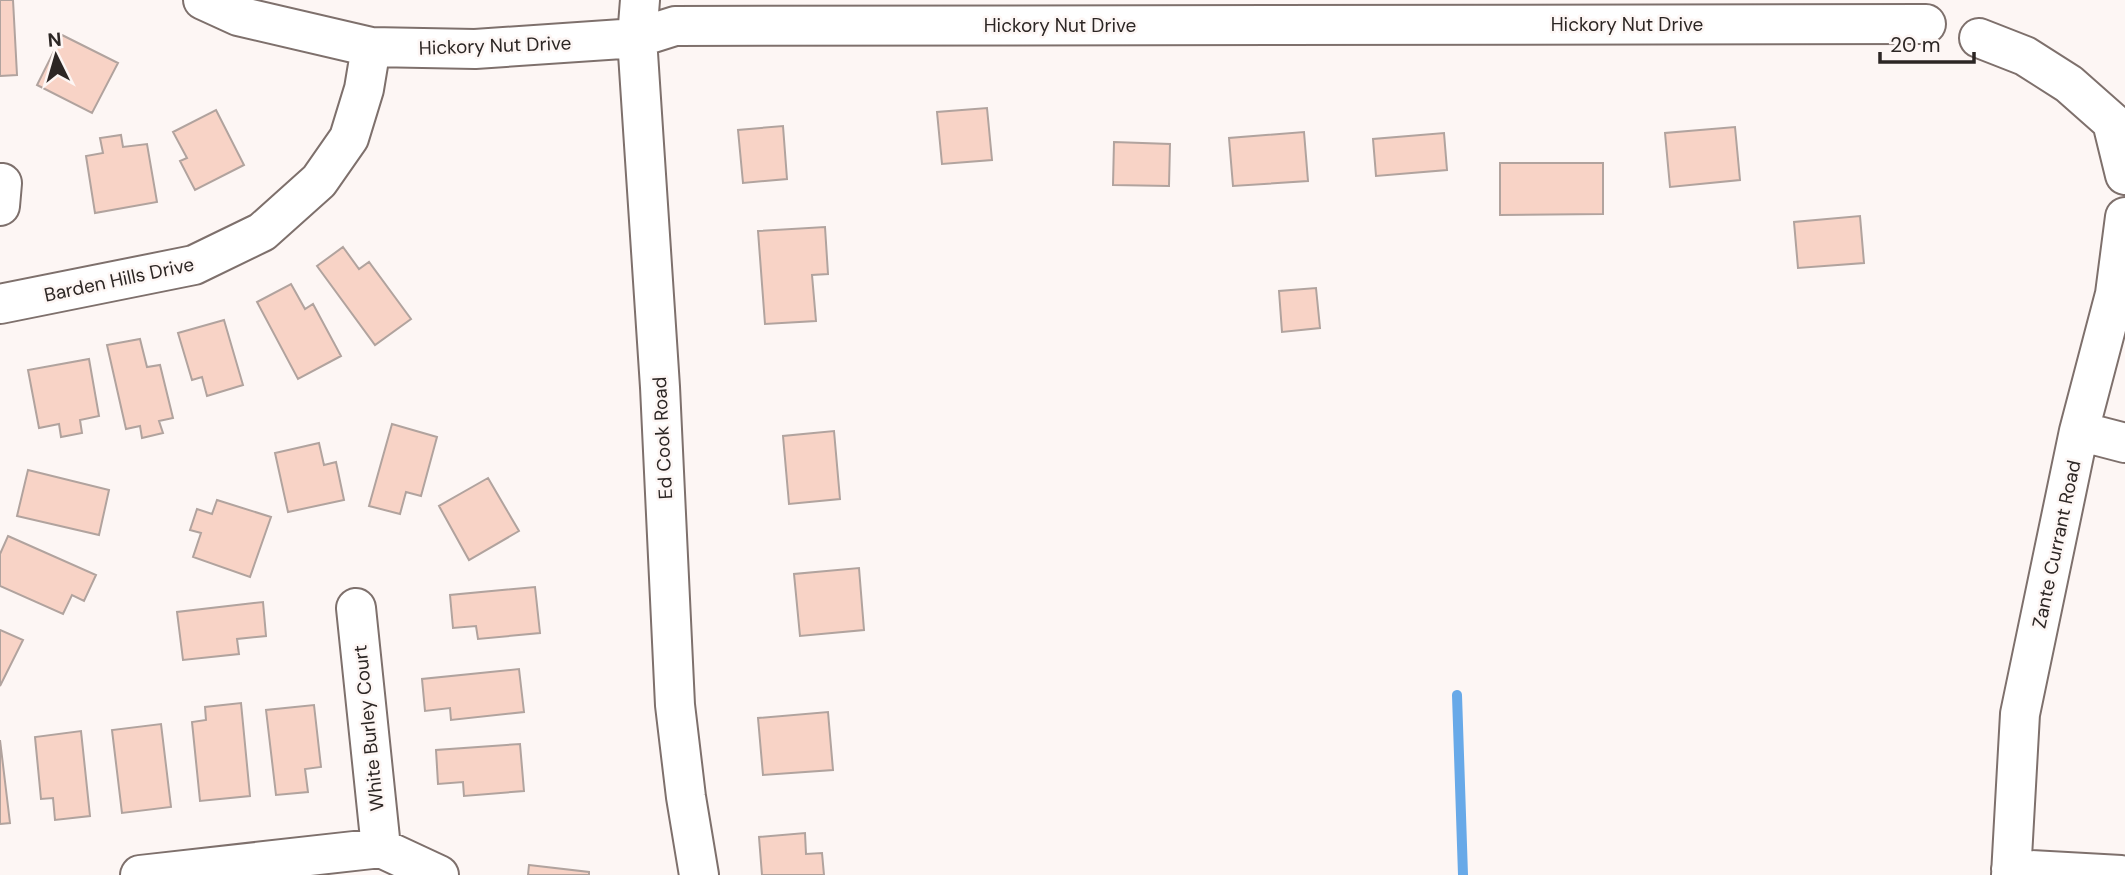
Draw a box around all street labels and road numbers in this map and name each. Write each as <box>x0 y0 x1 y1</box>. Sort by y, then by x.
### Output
street label: Hickory Nut Drive <box>1551 12 1703 37</box>
street label: Hickory Nut Drive <box>984 13 1136 38</box>
street label: Hickory Nut Drive <box>418 30 572 61</box>
street label: Barden Hills Drive <box>42 251 196 308</box>
street label: Ed Cook Road <box>647 376 678 500</box>
street label: Zante Currant Road <box>2026 458 2087 630</box>
street label: White Burley Court <box>347 644 390 812</box>

